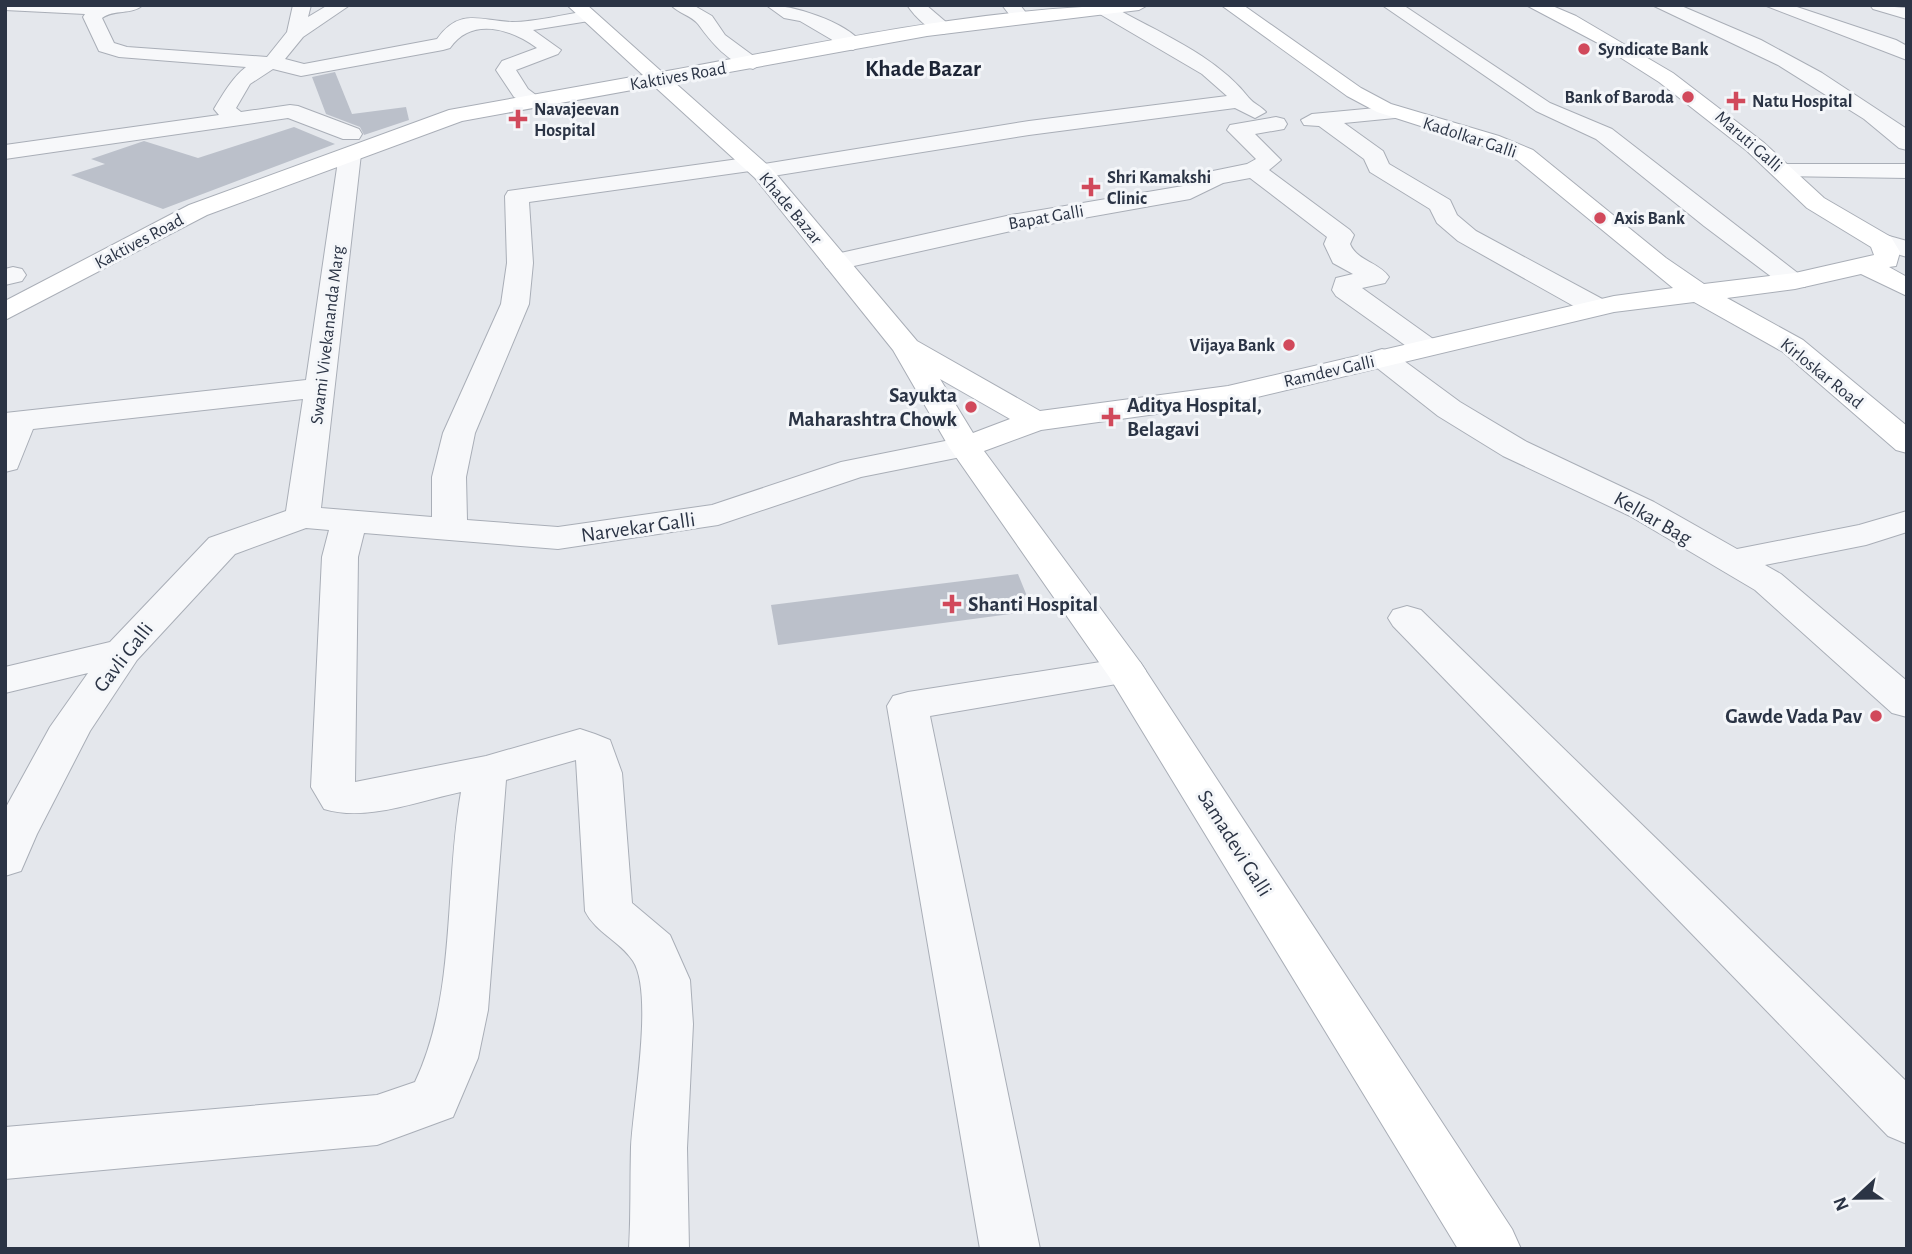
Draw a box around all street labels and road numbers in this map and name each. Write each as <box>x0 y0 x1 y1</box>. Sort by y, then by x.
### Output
street label: Kaktives Road <box>629 60 728 94</box>
street label: Maruti Galli <box>1711 108 1785 176</box>
street label: Kadolkar Galli <box>1421 114 1519 162</box>
street label: Khade Bazar <box>755 169 825 248</box>
street label: Bapat Galli <box>1007 202 1085 233</box>
street label: Kaktives Road <box>92 211 187 273</box>
street label: Swami Vivekananda Marg <box>308 244 348 426</box>
street label: Kirloskar Road <box>1777 335 1866 412</box>
street label: Ramdev Galli <box>1282 353 1376 391</box>
street label: Kelkar Bag <box>1610 488 1696 549</box>
street label: Narvekar Galli <box>580 509 697 546</box>
street label: Gavli Galli <box>90 619 157 696</box>
street label: Samadevi Galli <box>1194 786 1276 900</box>

